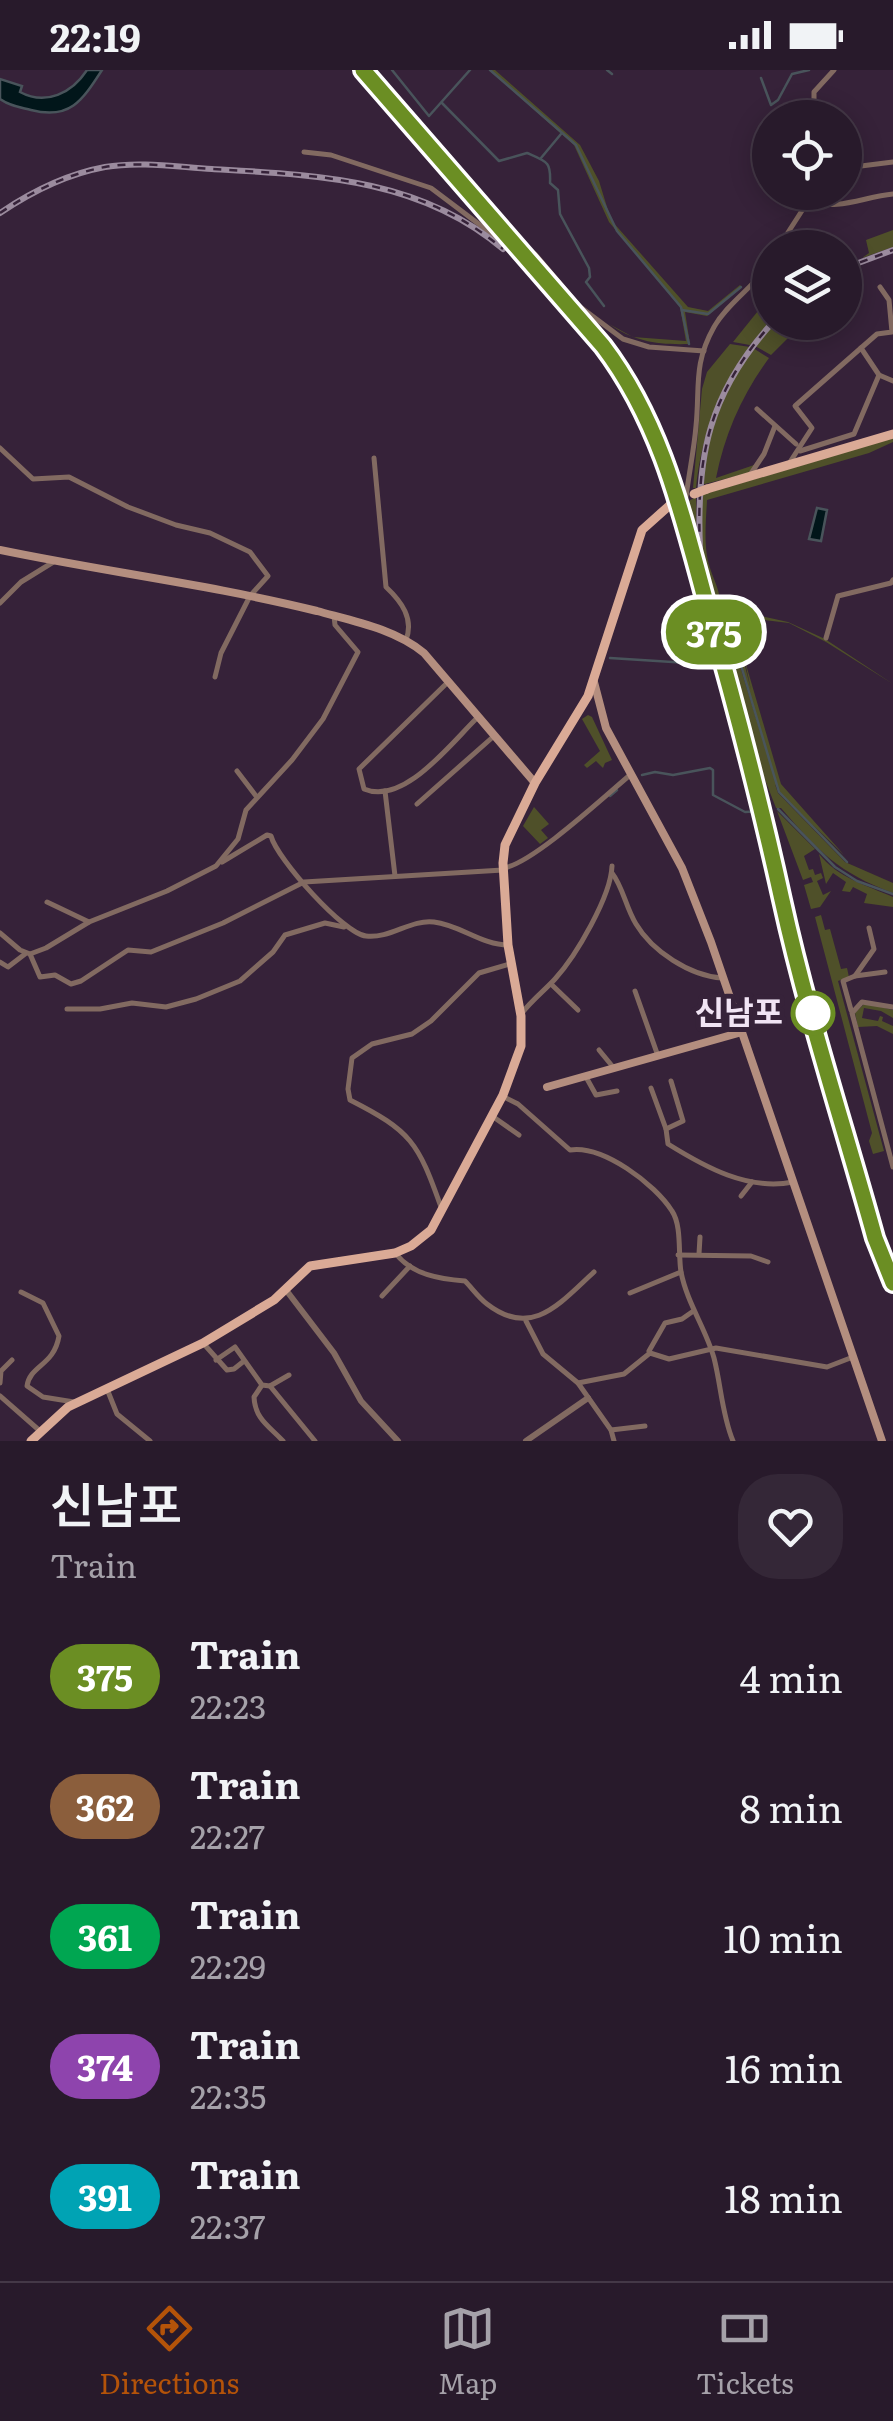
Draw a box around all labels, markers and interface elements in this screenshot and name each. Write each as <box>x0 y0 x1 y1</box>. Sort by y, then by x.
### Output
text: 22:19 <box>50 7 141 64</box>
map controls <box>752 100 862 340</box>
button: locate <box>752 100 862 210</box>
button: layers <box>752 230 862 340</box>
line badge: 375 <box>656 600 772 664</box>
text: 375 <box>686 606 742 658</box>
place label: 신남포 <box>695 986 783 1034</box>
marker: 신남포 <box>792 992 834 1034</box>
text: 신남포 <box>50 1467 182 1538</box>
button: heart <box>738 1474 843 1579</box>
text: Train <box>50 1540 137 1588</box>
text: Train <box>190 1624 301 1681</box>
text: 4 min <box>740 1648 843 1705</box>
text: 375 <box>77 1650 133 1702</box>
text: 22:23 <box>190 1681 266 1729</box>
text: Train <box>190 1754 301 1811</box>
text: 8 min <box>740 1778 843 1835</box>
text: 362 <box>76 1780 134 1832</box>
text: 22:27 <box>190 1811 265 1859</box>
text: Train <box>190 1884 301 1941</box>
text: 10 min <box>723 1908 843 1965</box>
text: 361 <box>78 1910 132 1962</box>
text: 22:29 <box>190 1941 266 1989</box>
text: Train <box>190 2014 301 2071</box>
text: 16 min <box>725 2038 843 2095</box>
text: 374 <box>77 2040 133 2092</box>
text: 22:35 <box>190 2071 266 2119</box>
text: Train <box>190 2144 301 2201</box>
text: 18 min <box>724 2168 843 2225</box>
text: 391 <box>78 2170 132 2222</box>
text: 22:37 <box>190 2201 265 2249</box>
tab: Directions <box>99 2301 239 2403</box>
tab: Map <box>438 2301 497 2403</box>
tab: Tickets <box>696 2301 794 2403</box>

